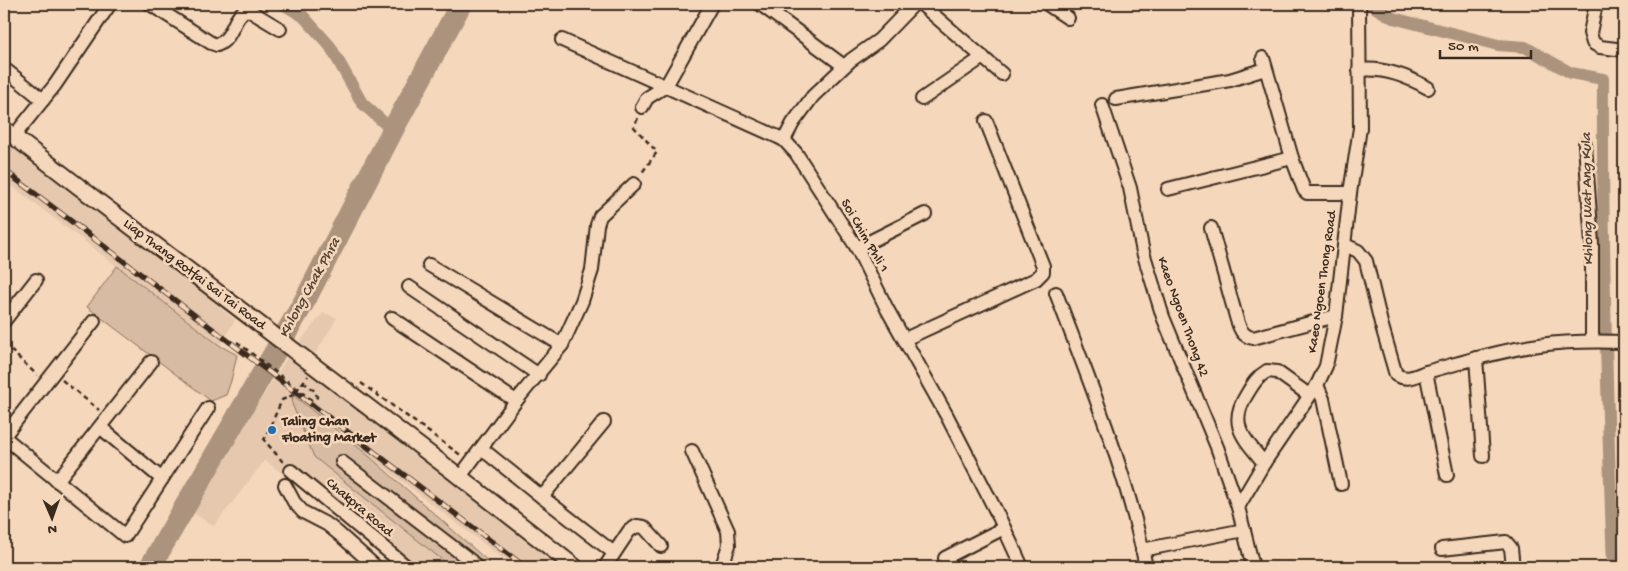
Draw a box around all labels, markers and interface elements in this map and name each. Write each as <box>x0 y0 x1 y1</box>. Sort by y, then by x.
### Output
scale bar <box>1440 28 1532 60</box>
text: 50 m <box>1448 38 1479 56</box>
water label: Khlong Wat Ang Kula <box>1578 131 1598 265</box>
street label: Soi Chim Phli 1 <box>836 196 892 276</box>
street label: Kaeo Ngoen Thong Road <box>1305 208 1342 354</box>
street label: Liap Thang Rotfai Sai Tai Road <box>119 216 270 335</box>
water label: Khlong Chak Phra <box>275 233 346 341</box>
street label: Kaeo Ngoen Thong 42 <box>1152 255 1212 379</box>
place label: Taling Chan Floating Market <box>281 414 377 447</box>
marker: Taling Chan Floating Market <box>266 424 278 436</box>
street label: Chakpra Road <box>322 475 397 542</box>
north arrow <box>28 494 78 544</box>
text: N <box>48 520 57 537</box>

